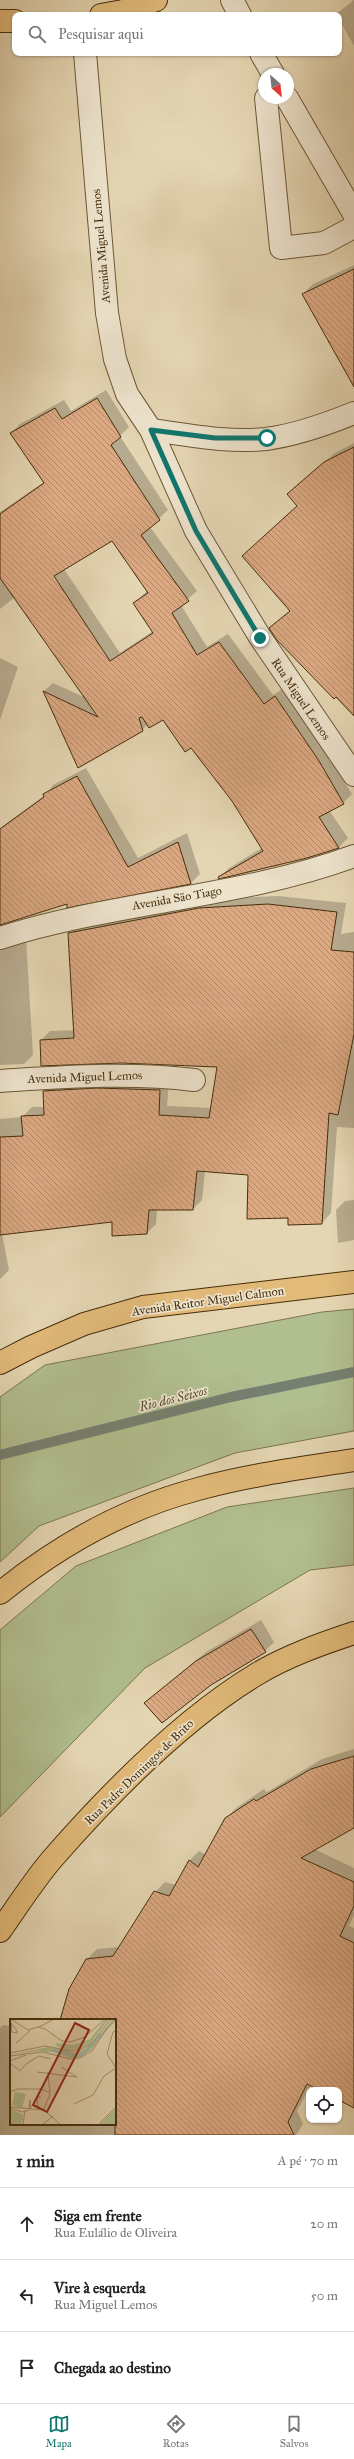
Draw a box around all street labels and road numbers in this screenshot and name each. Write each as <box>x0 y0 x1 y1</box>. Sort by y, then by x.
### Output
street label: Avenida Miguel Lemos <box>89 188 114 305</box>
street label: Rua Miguel Lemos <box>268 656 333 743</box>
street label: Avenida São Tiago <box>130 883 223 914</box>
street label: Avenida Miguel Lemos <box>26 1068 143 1087</box>
street label: Avenida Reitor Miguel Calmon <box>130 1283 286 1320</box>
street label: Rua Padre Domingos de Brito <box>82 1716 197 1828</box>

